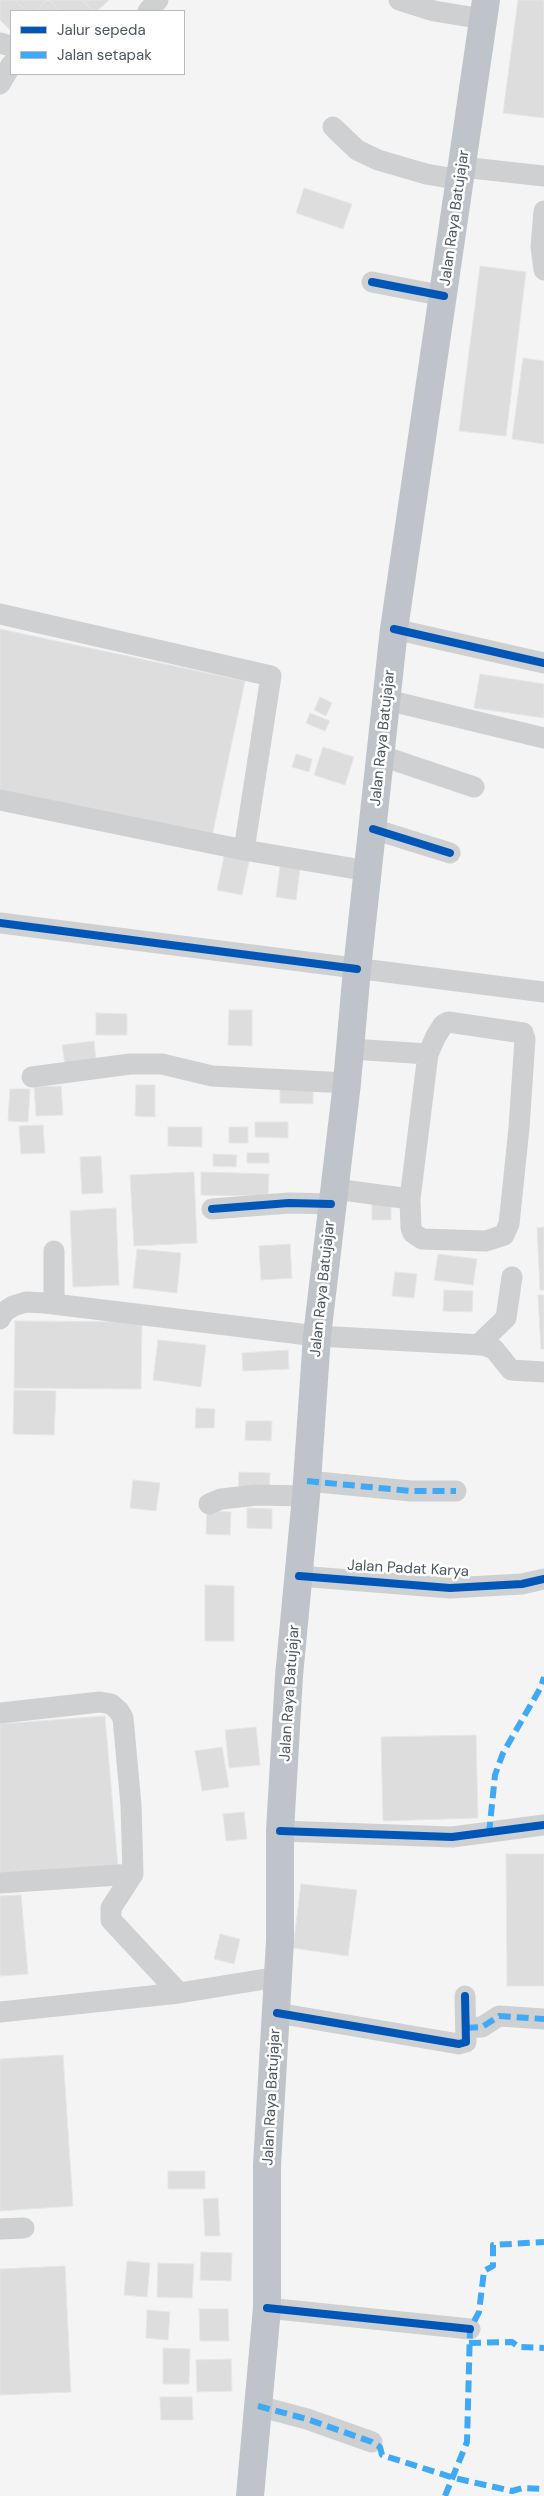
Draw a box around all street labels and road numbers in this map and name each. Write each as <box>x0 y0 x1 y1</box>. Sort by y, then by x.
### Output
street label: Jalan Raya Batujajar <box>437 149 473 287</box>
street label: Jalan Raya Batujajar <box>367 669 399 807</box>
street label: Jalan Raya Batujajar <box>307 1220 339 1358</box>
street label: Jalan Padat Karya <box>347 1557 469 1581</box>
street label: Jalan Raya Batujajar <box>276 1624 304 1762</box>
street label: Jalan Raya Batujajar <box>259 2028 285 2166</box>

